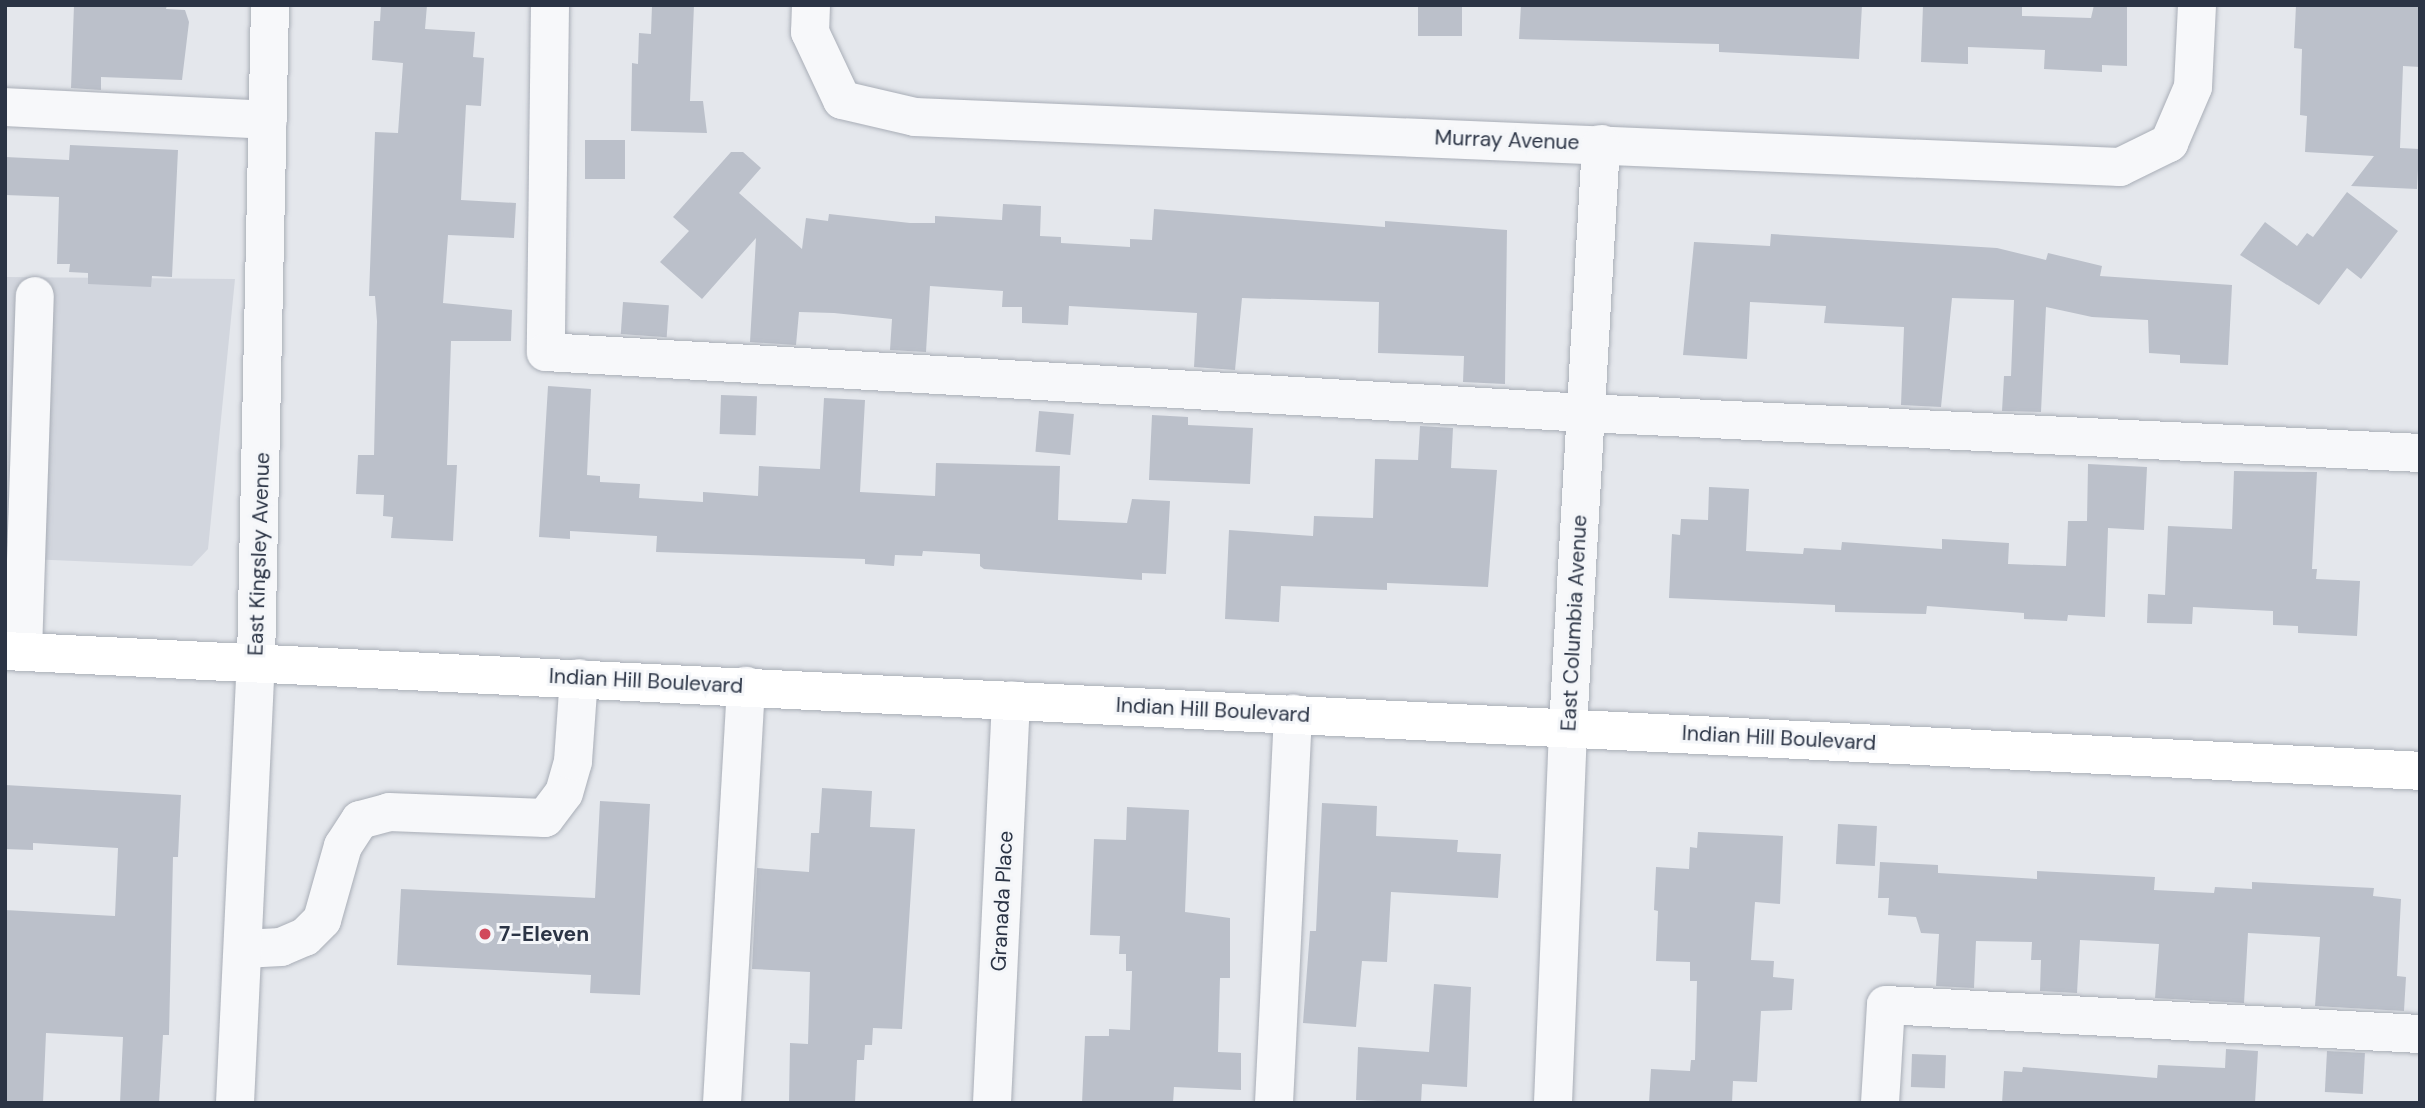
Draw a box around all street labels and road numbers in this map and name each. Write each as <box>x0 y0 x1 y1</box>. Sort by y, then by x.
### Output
street label: Murray Avenue <box>1434 125 1580 155</box>
street label: East Kingsley Avenue <box>243 452 275 656</box>
street label: East Columbia Avenue <box>1556 514 1592 732</box>
street label: Indian Hill Boulevard <box>548 663 744 699</box>
street label: Indian Hill Boulevard <box>1115 692 1311 728</box>
street label: Indian Hill Boulevard <box>1681 720 1877 756</box>
street label: Granada Place <box>986 830 1018 972</box>

